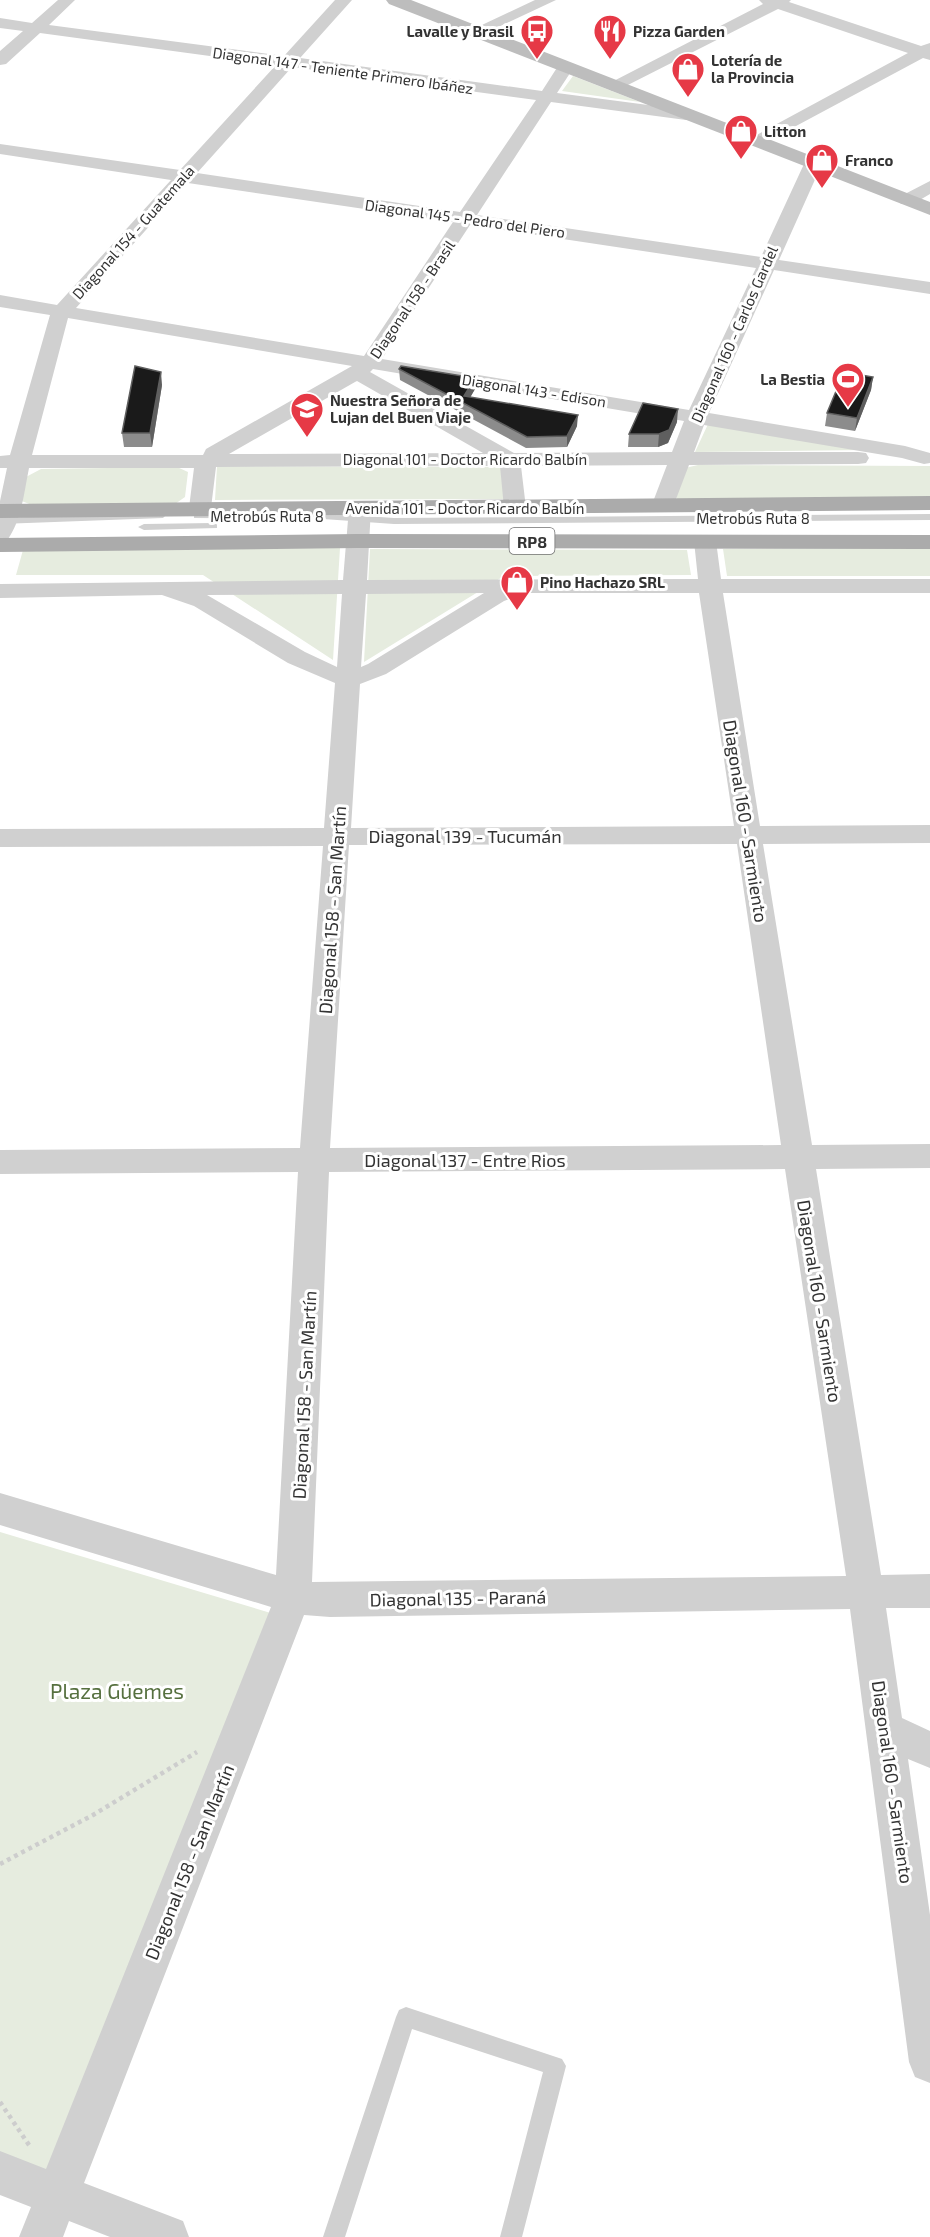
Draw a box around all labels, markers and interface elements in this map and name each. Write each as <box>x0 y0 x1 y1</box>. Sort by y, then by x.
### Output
bus stop icon: Lavalle y Brasil <box>519 13 555 60</box>
restaurant icon: Pizza Garden <box>592 13 628 60</box>
place label: Lavalle y Brasil <box>406 22 514 41</box>
place label: Pizza Garden <box>633 22 725 40</box>
street label: Diagonal 147 - Teniente Primero Ibáñez <box>211 43 475 97</box>
shop icon: Lotería de la Provincia <box>670 51 706 98</box>
place label: Lotería de la Provincia <box>711 51 794 86</box>
shop icon: Litton <box>723 113 759 160</box>
place label: Litton <box>764 122 806 140</box>
shop icon: Franco <box>804 142 840 189</box>
place label: Franco <box>845 151 894 169</box>
street label: Diagonal 154 - Guatemala <box>68 161 198 303</box>
street label: Diagonal 145 - Pedro del Piero <box>364 195 566 241</box>
street label: Diagonal 158 - Brasil <box>366 236 459 362</box>
street label: Diagonal 160 - Carlos Gardel <box>687 242 781 425</box>
sports icon: La Bestia <box>830 361 866 408</box>
street label: Diagonal 143 - Edison <box>461 370 607 410</box>
place label: La Bestia <box>760 370 825 388</box>
school or university icon: Nuestra Señora de Lujan del Buen Viaje <box>289 391 325 438</box>
place label: Nuestra Señora de Lujan del Buen Viaje <box>330 391 471 426</box>
street label: Diagonal 101 - Doctor Ricardo Balbín <box>343 450 587 468</box>
street label: Avenida 101 - Doctor Ricardo Balbín <box>346 499 584 517</box>
street label: Metrobús Ruta 8 <box>210 507 324 525</box>
street label: Metrobús Ruta 8 <box>696 509 810 527</box>
road number: RP8 <box>510 528 554 554</box>
shop icon: Pino Hachazo SRL <box>499 564 535 611</box>
place label: Pino Hachazo SRL <box>540 573 665 591</box>
street label: Diagonal 160 - Sarmiento <box>719 718 773 924</box>
street label: Diagonal 158 - San Martín <box>314 805 350 1015</box>
street label: Diagonal 139 - Tucumán <box>368 825 562 847</box>
street label: Diagonal 137 - Entre Rios <box>364 1149 566 1171</box>
street label: Diagonal 160 - Sarmiento <box>793 1198 847 1404</box>
street label: Diagonal 158 - San Martín <box>288 1290 320 1500</box>
street label: Diagonal 135 - Paraná <box>370 1585 546 1611</box>
park label: Plaza Güemes <box>50 1678 184 1703</box>
street label: Diagonal 160 - Sarmiento <box>868 1679 918 1885</box>
street label: Diagonal 158 - San Martín <box>140 1761 238 1963</box>

